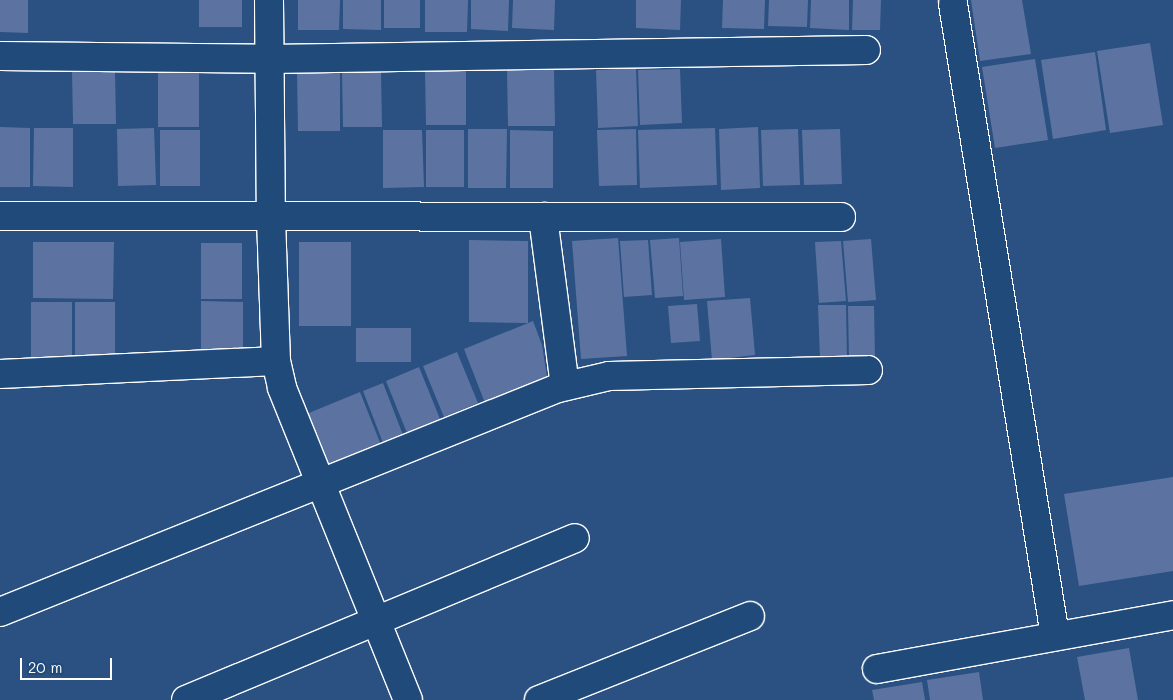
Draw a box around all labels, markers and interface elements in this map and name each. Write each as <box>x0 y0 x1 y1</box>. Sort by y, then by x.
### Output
scale bar <box>22 648 115 680</box>
text: 20 m <box>28 657 62 677</box>

